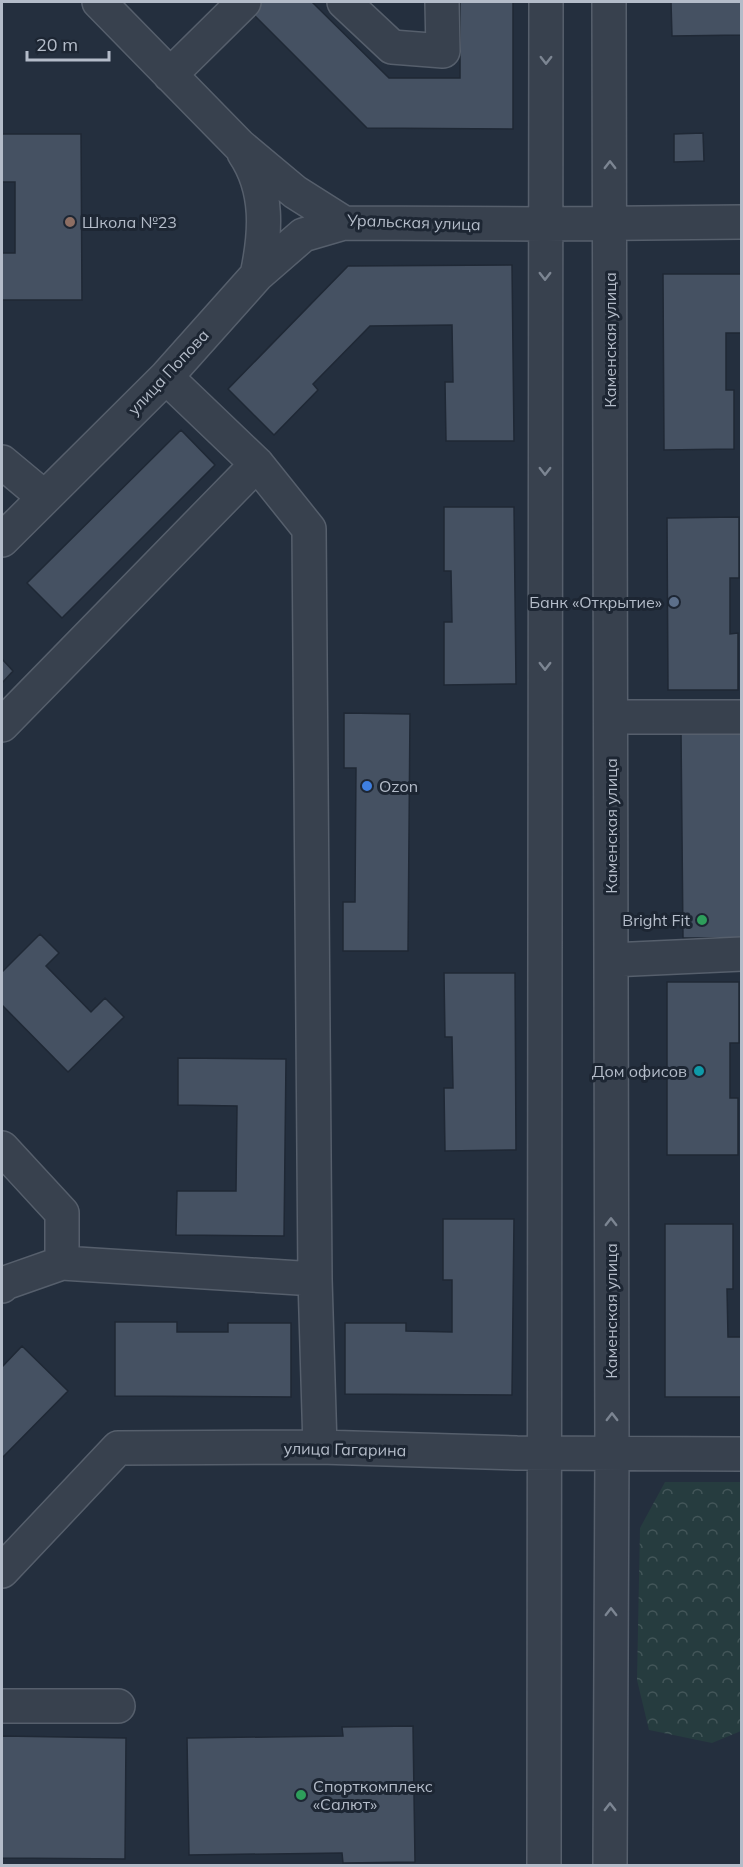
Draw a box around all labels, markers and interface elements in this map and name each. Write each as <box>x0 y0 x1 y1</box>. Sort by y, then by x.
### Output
scale bar <box>27 24 110 62</box>
text: 20 m <box>36 33 78 56</box>
one-way arrow <box>540 55 552 64</box>
one-way arrow <box>604 161 616 170</box>
street label: Уральская улица <box>346 210 481 234</box>
place label: Школа №23 <box>82 212 177 232</box>
marker: Школа №23 <box>63 215 77 229</box>
one-way arrow <box>539 271 551 280</box>
street label: Каменская улица <box>600 272 620 408</box>
street label: улица Попова <box>123 325 213 419</box>
one-way arrow <box>539 466 551 475</box>
place label: Банк «Открытие» <box>529 592 662 612</box>
marker: Банк «Открытие» <box>667 595 681 609</box>
one-way arrow <box>539 661 551 670</box>
street label: Каменская улица <box>601 758 621 894</box>
place label: Ozon <box>379 776 418 796</box>
marker: Ozon <box>360 779 374 793</box>
place label: Bright Fit <box>622 910 690 930</box>
marker: Bright Fit <box>695 913 709 927</box>
place label: Дом офисов <box>592 1061 687 1081</box>
marker: Дом офисов <box>692 1064 706 1078</box>
one-way arrow <box>605 1218 617 1227</box>
street label: Каменская улица <box>601 1243 621 1379</box>
one-way arrow <box>605 1413 618 1422</box>
street label: улица Гагарина <box>283 1438 407 1460</box>
one-way arrow <box>605 1608 617 1617</box>
place label: Спорткомплекс «Салют» <box>313 1776 433 1814</box>
marker: Спорткомплекс «Салют» <box>294 1788 308 1802</box>
one-way arrow <box>604 1803 616 1812</box>

